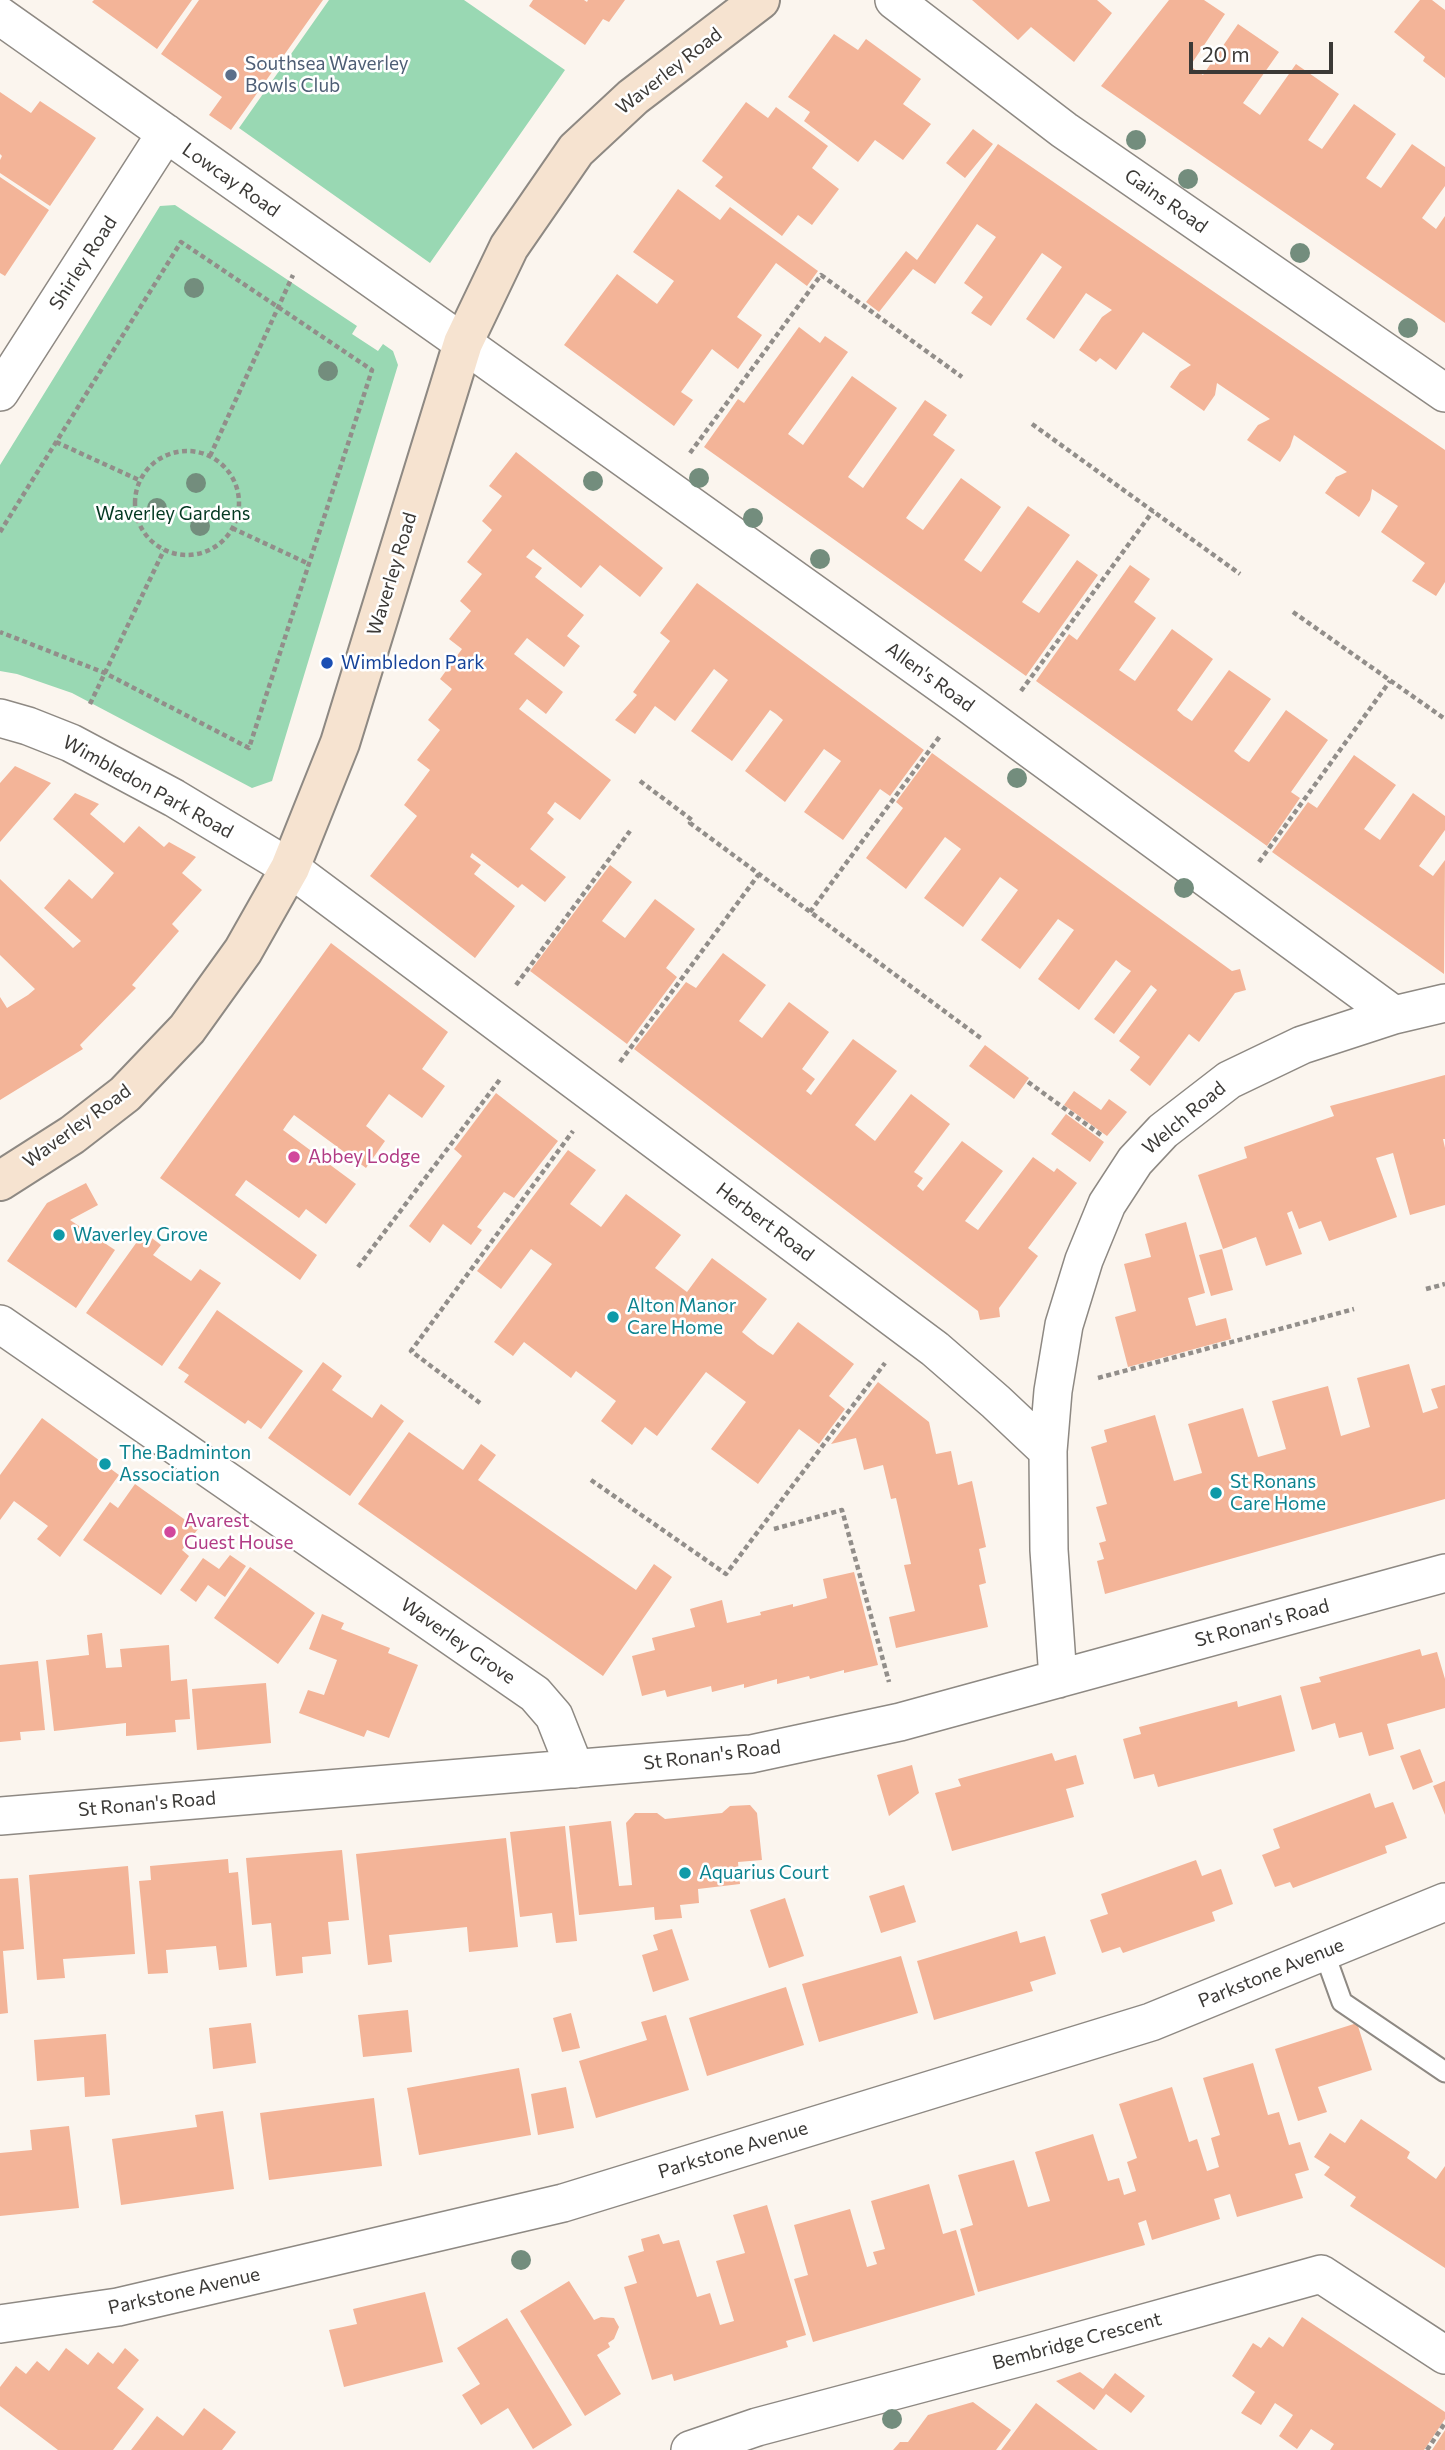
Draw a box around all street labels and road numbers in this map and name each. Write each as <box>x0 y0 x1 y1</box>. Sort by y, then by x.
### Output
street label: Waverley Road <box>612 23 726 119</box>
street label: Lowcay Road <box>178 138 284 222</box>
street label: Gains Road <box>1120 164 1212 238</box>
street label: Shirley Road <box>44 212 122 314</box>
street label: Waverley Road <box>362 510 422 638</box>
street label: Allen's Road <box>881 637 979 717</box>
street label: Wimbledon Park Road <box>59 731 237 843</box>
street label: Welch Road <box>1138 1077 1230 1159</box>
street label: Waverley Road <box>19 1079 135 1173</box>
street label: Herbert Road <box>712 1178 818 1266</box>
street label: Waverley Grove <box>396 1593 520 1689</box>
street label: St Ronan's Road <box>1192 1594 1332 1652</box>
street label: St Ronan's Road <box>642 1735 782 1775</box>
street label: St Ronan's Road <box>77 1787 217 1821</box>
street label: Parkstone Avenue <box>1195 1933 1347 2013</box>
street label: Parkstone Avenue <box>655 2116 811 2184</box>
street label: Parkstone Avenue <box>106 2262 262 2320</box>
street label: Bembridge Crescent <box>990 2307 1164 2375</box>

